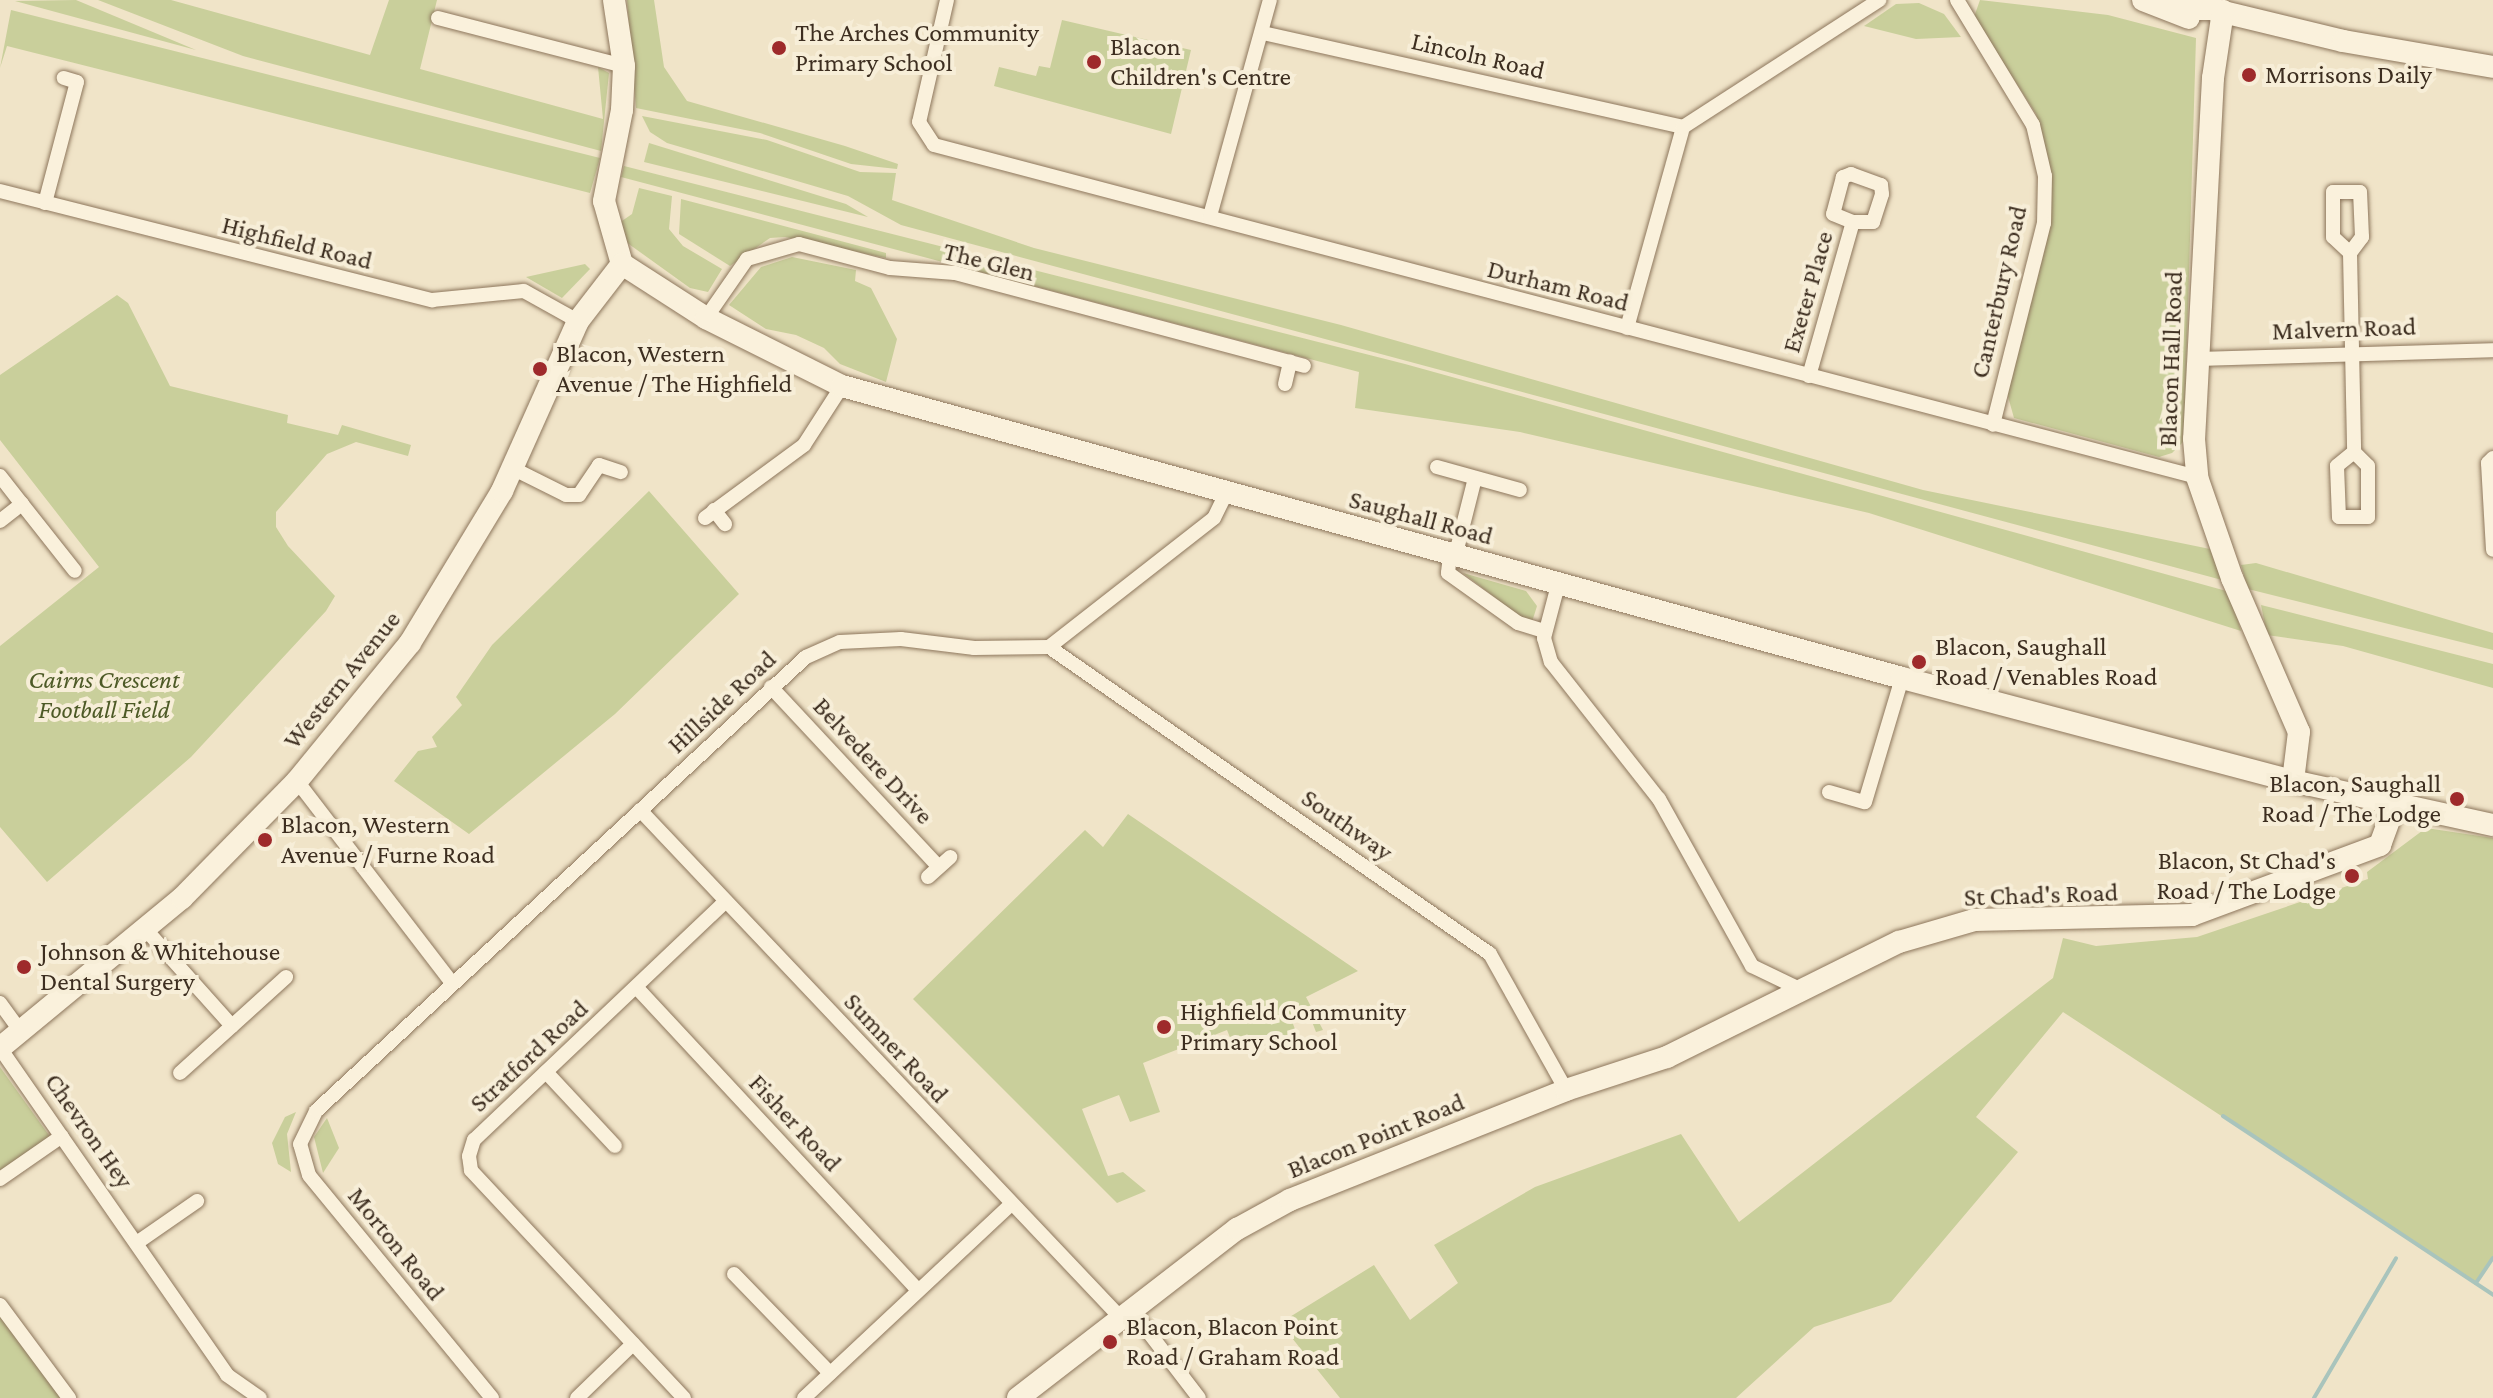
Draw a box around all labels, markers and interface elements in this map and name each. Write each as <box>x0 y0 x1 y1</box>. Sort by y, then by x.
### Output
place label: The Arches Community Primary School <box>795 17 1039 78</box>
street label: Lincoln Road <box>1408 26 1548 86</box>
place label: Blacon Children's Centre <box>1110 31 1291 92</box>
marker: The Arches Community Primary School <box>770 39 788 57</box>
marker: Blacon Children's Centre <box>1085 53 1103 71</box>
place label: Morrisons Daily <box>2265 59 2432 91</box>
marker: Morrisons Daily <box>2240 66 2258 84</box>
street label: Canterbury Road <box>1964 203 2034 381</box>
street label: Highfield Road <box>219 209 375 277</box>
street label: Exeter Place <box>1776 228 1840 356</box>
street label: The Glen <box>940 236 1038 288</box>
street label: Durham Road <box>1484 253 1632 319</box>
street label: Blacon Hall Road <box>2152 271 2190 447</box>
street label: Malvern Road <box>2271 311 2417 347</box>
place label: Blacon, Western Avenue / The Highfield <box>556 338 792 400</box>
marker: Blacon, Western Avenue / The Highfield <box>531 360 549 378</box>
street label: Saughall Road <box>1346 484 1496 552</box>
street label: Western Avenue <box>277 605 407 755</box>
place label: Blacon, Saughall Road / Venables Road <box>1935 631 2157 692</box>
street label: Hillside Road <box>661 644 783 760</box>
marker: Blacon, Saughall Road / Venables Road <box>1910 653 1928 671</box>
park label: Cairns Crescent Football Field <box>28 664 180 726</box>
street label: Belvedere Drive <box>806 691 940 831</box>
place label: Blacon, Saughall Road / The Lodge <box>2261 768 2441 830</box>
street label: Southway <box>1295 782 1399 868</box>
marker: Blacon, Saughall Road / The Lodge <box>2448 790 2466 808</box>
place label: Blacon, Western Avenue / Furne Road <box>281 809 495 870</box>
marker: Blacon, Western Avenue / Furne Road <box>256 831 274 849</box>
place label: Blacon, St Chad's Road / The Lodge <box>2156 845 2336 906</box>
marker: Blacon, St Chad's Road / The Lodge <box>2343 867 2361 885</box>
street label: St Chad's Road <box>1963 877 2119 913</box>
place label: Johnson & Whitehouse Dental Surgery <box>40 936 280 998</box>
marker: Johnson & Whitehouse Dental Surgery <box>15 958 33 976</box>
street label: Sumner Road <box>837 987 955 1109</box>
street label: Stratford Road <box>463 993 595 1119</box>
place label: Highfield Community Primary School <box>1180 996 1406 1058</box>
marker: Highfield Community Primary School <box>1155 1018 1173 1036</box>
street label: Chevron Hey <box>38 1067 140 1195</box>
street label: Fisher Road <box>742 1068 848 1178</box>
street label: Blacon Point Road <box>1283 1086 1469 1186</box>
street label: Morton Road <box>341 1181 451 1307</box>
place label: Blacon, Blacon Point Road / Graham Road <box>1126 1311 1339 1372</box>
marker: Blacon, Blacon Point Road / Graham Road <box>1101 1333 1119 1351</box>

